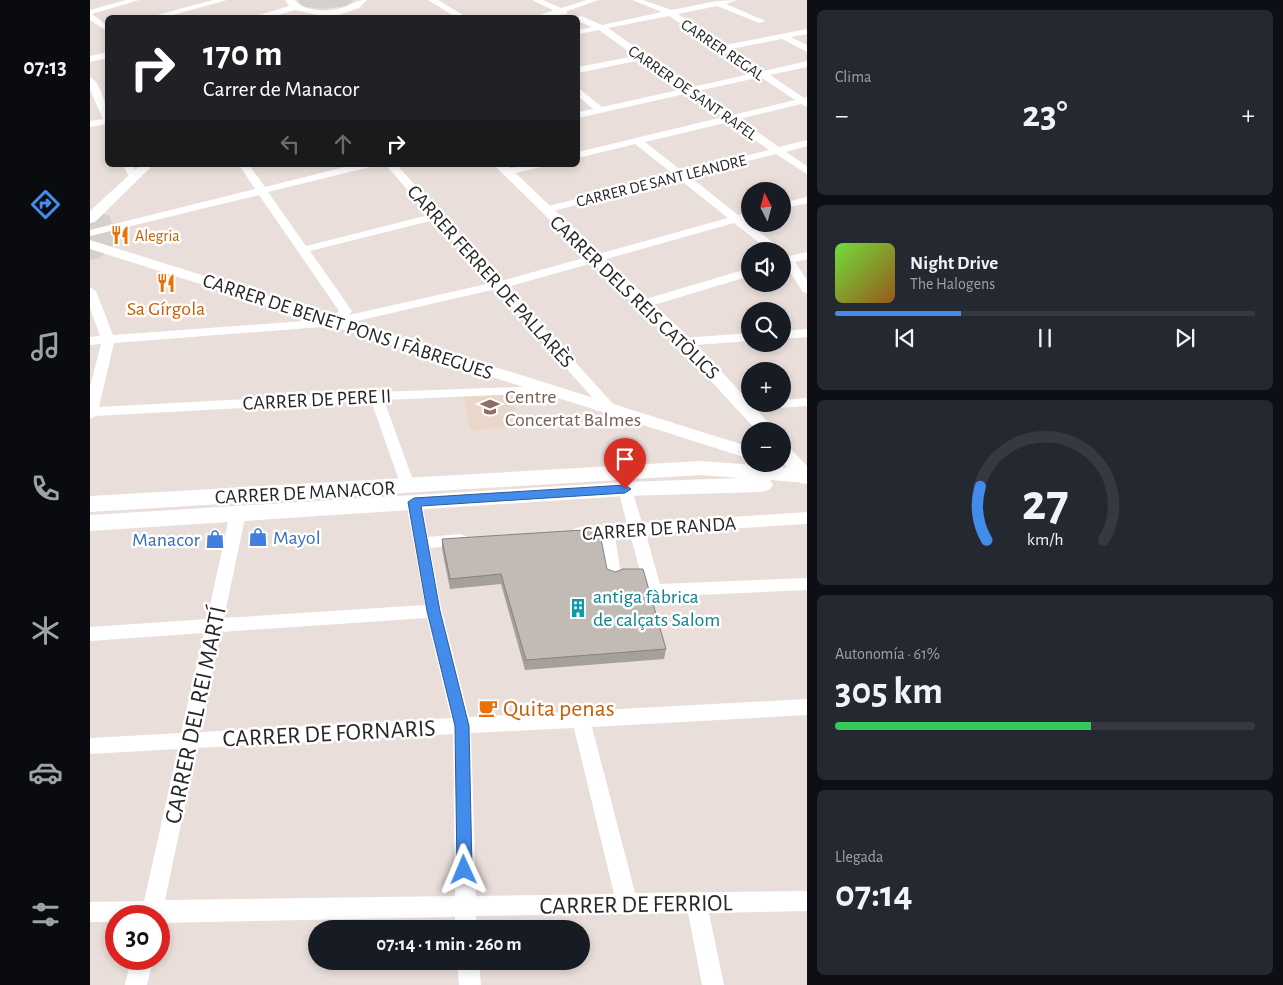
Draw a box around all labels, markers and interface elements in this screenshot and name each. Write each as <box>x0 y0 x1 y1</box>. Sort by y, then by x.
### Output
street label: CARRER REGAL <box>678 16 767 84</box>
icon: right <box>120 35 185 100</box>
text: 170 m <box>203 37 283 72</box>
street label: CARRER DE SANT RAFEL <box>625 42 760 143</box>
text: 07:13 <box>23 56 67 78</box>
text: Clima <box>835 69 871 85</box>
text: Carrer de Manacor <box>203 78 359 100</box>
text: 23° <box>1022 96 1068 134</box>
text: − <box>835 102 848 130</box>
text: + <box>1242 102 1255 130</box>
icon: left <box>276 130 304 158</box>
icon: ahead <box>329 130 357 158</box>
icon: right <box>382 130 410 158</box>
street label: CARRER DE SANT LEANDRE <box>575 152 748 210</box>
street label: CARRER FERRER DE PALLARÈS <box>403 181 578 372</box>
north arrow <box>741 182 791 232</box>
map controls <box>741 182 791 472</box>
icon: directions <box>28 187 63 222</box>
street label: CARRER DELS REIS CATÒLICS <box>546 211 723 384</box>
restaurant icon: Alegria <box>109 224 131 246</box>
place label: Alegria <box>135 228 180 244</box>
button: sound <box>741 242 791 292</box>
text: Night Drive <box>910 254 998 273</box>
street label: CARRER DE BENET PONS I FÀBREGUES <box>200 270 495 383</box>
restaurant icon: Sa Gírgola <box>155 272 177 294</box>
text: The Halogens <box>910 276 995 292</box>
place label: Sa Gírgola <box>127 299 205 319</box>
button: search <box>741 302 791 352</box>
icon: previous <box>891 324 919 352</box>
icon: pause <box>1031 324 1059 352</box>
icon: next <box>1171 324 1199 352</box>
icon: music <box>28 329 63 364</box>
button: + <box>741 362 791 412</box>
street label: CARRER DE PERE II <box>242 386 392 414</box>
place label: Centre Concertat Balmes <box>505 387 641 430</box>
school or university icon: Centre Concertat Balmes <box>479 396 501 418</box>
button: − <box>741 422 791 472</box>
pin <box>604 438 646 489</box>
icon: arrive <box>611 445 639 473</box>
icon: phone <box>28 471 63 506</box>
text: 27 <box>1022 477 1068 529</box>
street label: CARRER DE MANACOR <box>214 478 396 508</box>
street label: CARRER DE RANDA <box>581 514 737 544</box>
shop icon: Mayol <box>247 526 269 548</box>
shop icon: Manacor <box>204 528 226 550</box>
place label: Mayol <box>273 528 321 548</box>
place label: Manacor <box>132 530 201 550</box>
text: km/h <box>1027 531 1063 549</box>
place label: antiga fàbrica de calçats Salom <box>593 587 720 630</box>
building icon: antiga fàbrica de calçats Salom <box>567 597 589 619</box>
street label: CARRER DEL REI MARTÍ <box>159 603 231 826</box>
icon: climate <box>28 613 63 648</box>
text: Autonomía · 61% <box>835 646 940 662</box>
text: 305 km <box>835 673 943 711</box>
cafe icon: Quita penas <box>477 697 499 719</box>
place label: Quita penas <box>503 697 615 721</box>
street label: CARRER DE FORNARIS <box>222 716 436 752</box>
icon: car <box>28 755 63 790</box>
position arrow <box>437 843 489 895</box>
text: Llegada <box>835 849 883 865</box>
text: 07:14 <box>835 876 913 914</box>
street label: CARRER DE FERRIOL <box>539 891 733 919</box>
icon: filters <box>28 897 63 932</box>
speed limit sign: 30 <box>105 905 170 970</box>
text: 07:14 · 1 min · 260 m <box>376 935 522 954</box>

